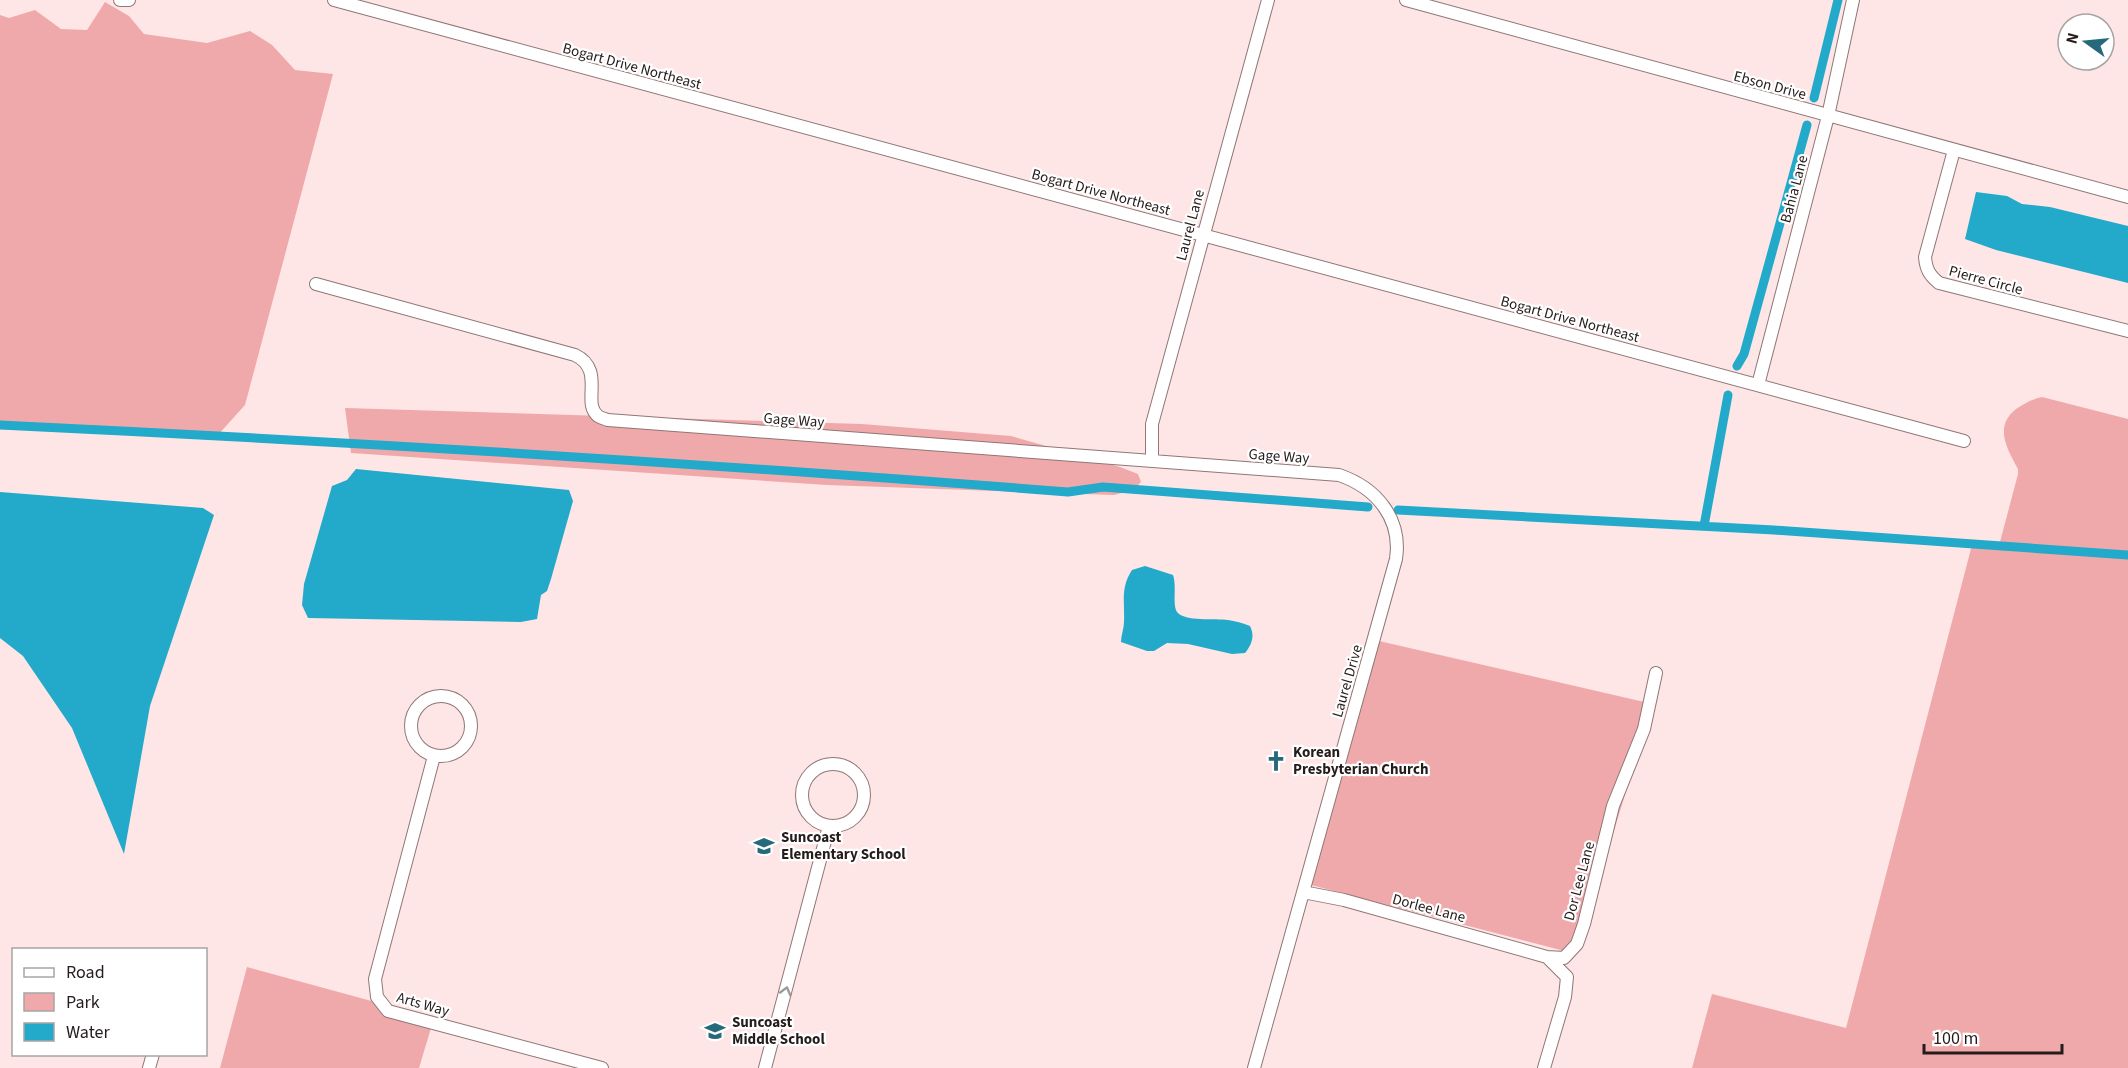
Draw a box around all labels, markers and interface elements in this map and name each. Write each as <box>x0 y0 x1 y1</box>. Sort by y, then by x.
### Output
north arrow <box>2056 12 2116 72</box>
text: N <box>2060 30 2084 46</box>
street label: Bogart Drive Northeast <box>560 38 704 95</box>
street label: Ebson Drive <box>1731 66 1808 105</box>
street label: Bahia Lane <box>1775 153 1814 225</box>
street label: Bogart Drive Northeast <box>1029 164 1173 221</box>
street label: Laurel Lane <box>1171 187 1210 263</box>
street label: Pierre Circle <box>1947 261 2025 300</box>
street label: Bogart Drive Northeast <box>1498 291 1642 348</box>
street label: Gage Way <box>763 408 825 433</box>
street label: Gage Way <box>1248 444 1310 469</box>
street label: Laurel Drive <box>1327 642 1368 720</box>
place label: Korean Presbyterian Church <box>1293 742 1429 780</box>
church icon: Korean Presbyterian Church <box>1264 749 1288 773</box>
place label: Suncoast Elementary School <box>781 827 906 865</box>
school or university icon: Suncoast Elementary School <box>752 834 776 858</box>
street label: Dor Lee Lane <box>1559 839 1600 923</box>
street label: Dorlee Lane <box>1390 889 1468 928</box>
legend <box>12 948 207 1056</box>
text: Road <box>66 960 105 985</box>
one-way arrow <box>778 986 791 996</box>
street label: Arts Way <box>394 987 452 1022</box>
text: Park <box>66 990 100 1015</box>
place label: Suncoast Middle School <box>732 1012 825 1050</box>
scale bar <box>1924 1017 2062 1055</box>
school or university icon: Suncoast Middle School <box>703 1019 727 1043</box>
text: Water <box>66 1020 110 1045</box>
text: 100 m <box>1933 1026 1978 1051</box>

